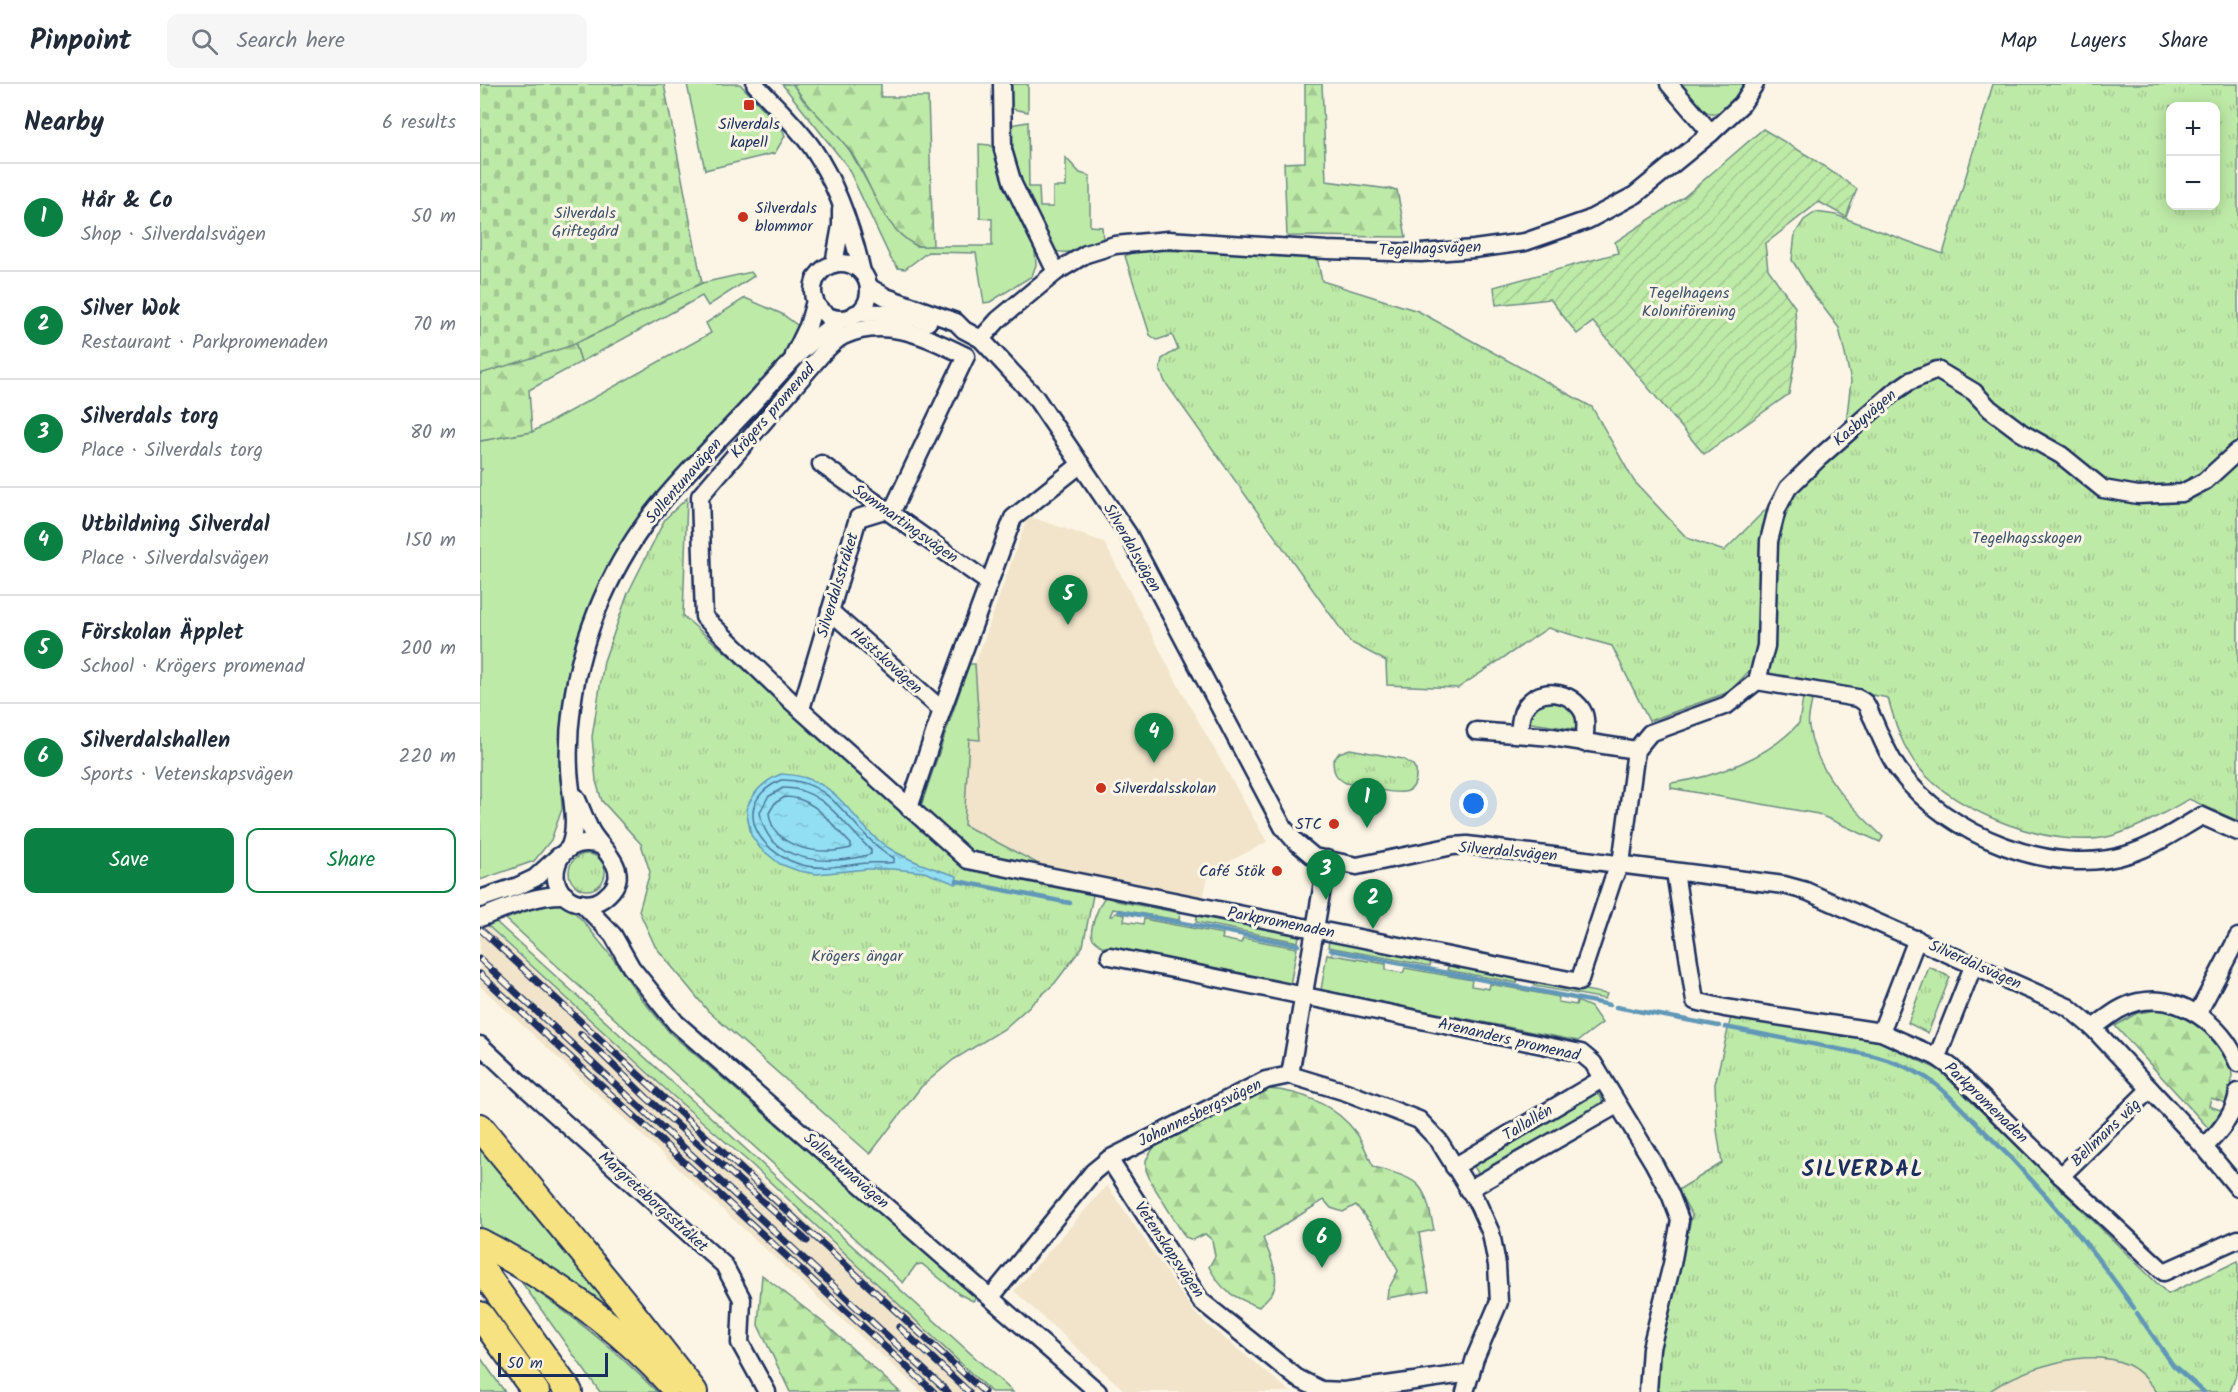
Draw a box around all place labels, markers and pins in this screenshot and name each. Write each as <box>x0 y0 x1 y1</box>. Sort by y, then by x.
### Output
marker: Silverdals kapell <box>742 98 756 112</box>
place label: Silverdals kapell <box>718 112 780 155</box>
place label: Silverdals blommor <box>755 196 817 239</box>
marker: Silverdals blommor <box>736 210 750 224</box>
pin: 5 <box>1048 576 1088 625</box>
pin: 4 <box>1134 714 1174 763</box>
place label: Silverdalsskolan <box>1113 776 1216 801</box>
pin: 1 <box>1348 778 1386 828</box>
marker: Silverdalsskolan <box>1094 781 1108 795</box>
place label: STC <box>1295 812 1322 837</box>
marker: STC <box>1327 817 1341 831</box>
pin: 3 <box>1306 850 1346 900</box>
place label: Café Stök <box>1199 859 1265 884</box>
marker: Café Stök <box>1270 864 1284 878</box>
pin: 2 <box>1354 880 1392 929</box>
pin: 6 <box>1302 1218 1342 1268</box>

